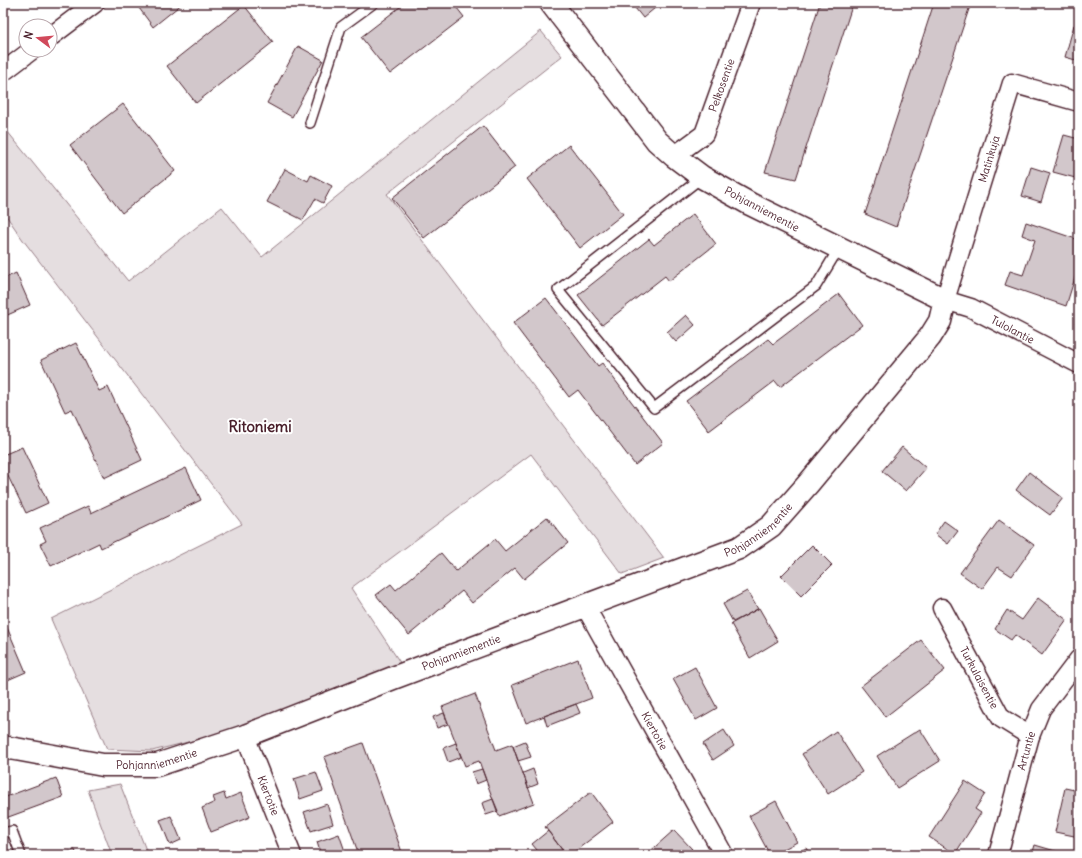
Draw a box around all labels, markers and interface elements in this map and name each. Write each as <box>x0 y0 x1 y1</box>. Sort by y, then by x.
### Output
north arrow <box>18 18 58 58</box>
text: N <box>21 30 36 41</box>
street label: Pelkosentie <box>705 57 738 114</box>
street label: Matinkuja <box>975 134 1003 184</box>
street label: Pohjanniementie <box>722 183 802 235</box>
street label: Tulolantie <box>989 313 1037 347</box>
district label: Ritoniemi <box>228 417 292 436</box>
street label: Pohjanniementie <box>722 500 795 560</box>
street label: Pohjanniementie <box>420 631 502 674</box>
street label: Turkulaisentie <box>957 644 1002 711</box>
street label: Kiertotie <box>638 709 671 753</box>
street label: Artuntie <box>1014 729 1038 772</box>
street label: Pohjanniementie <box>116 745 199 772</box>
street label: Kiertotie <box>254 774 283 818</box>

